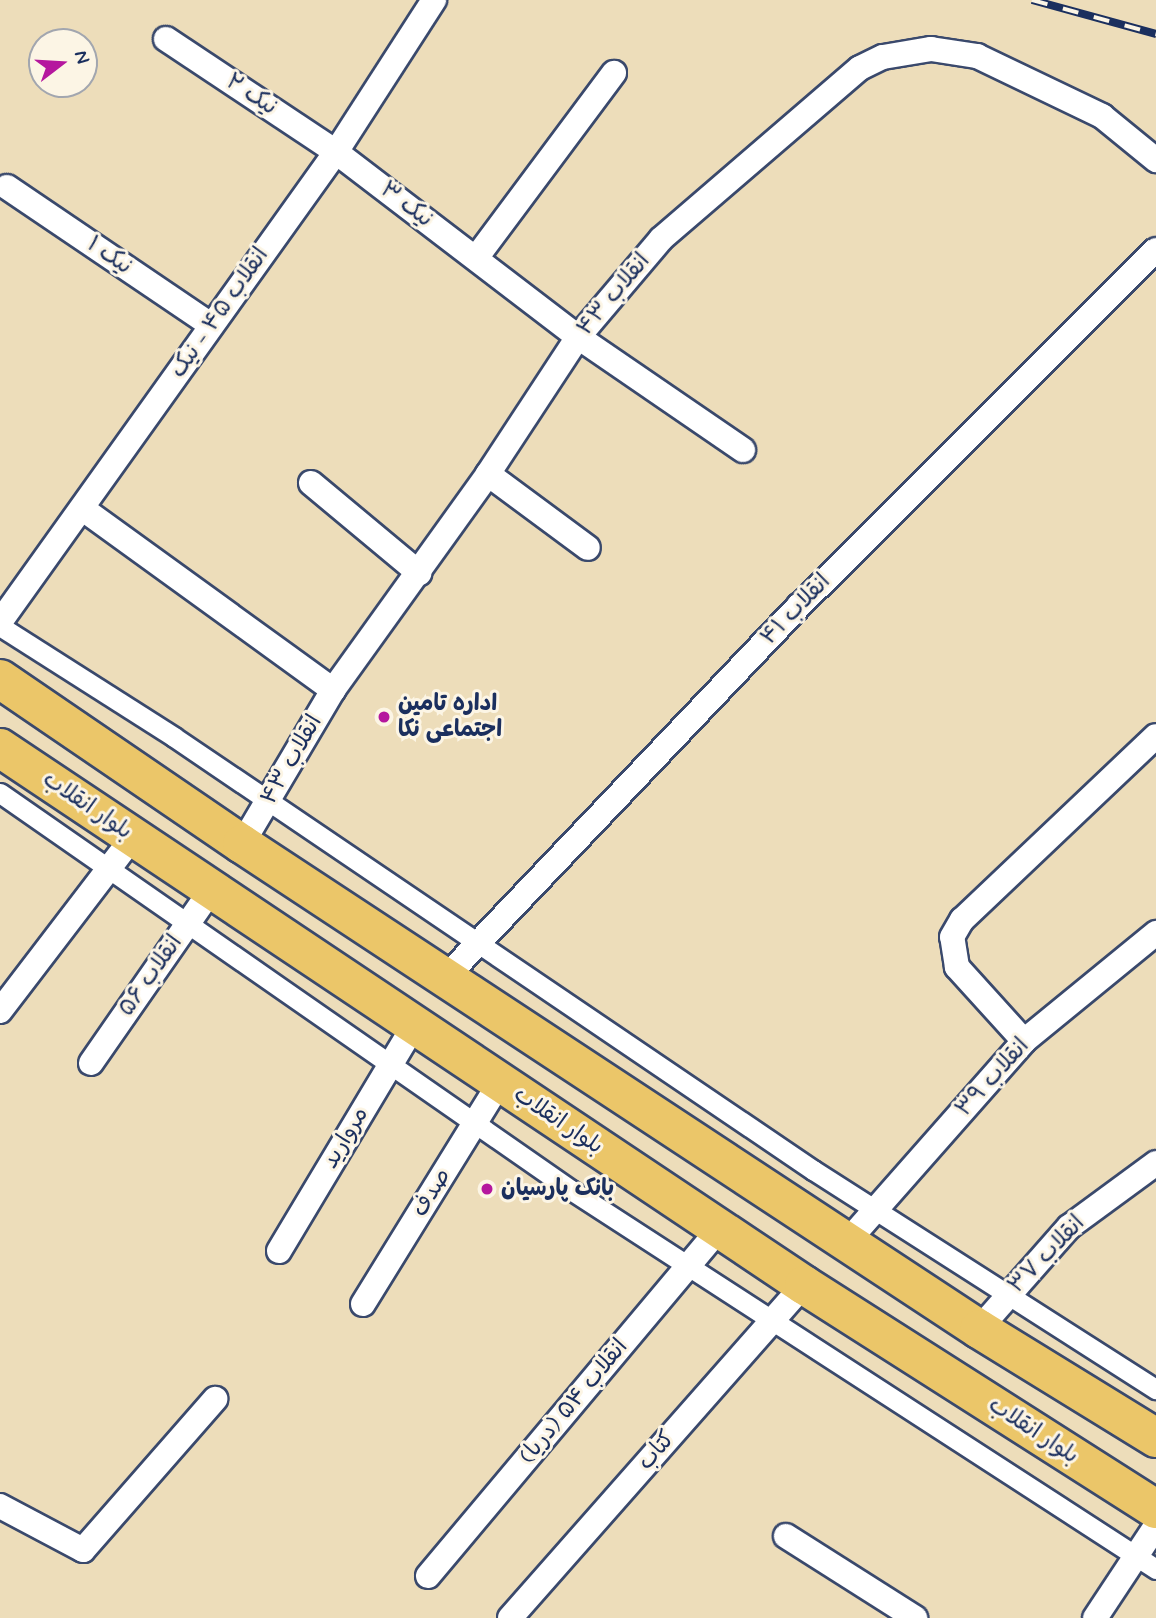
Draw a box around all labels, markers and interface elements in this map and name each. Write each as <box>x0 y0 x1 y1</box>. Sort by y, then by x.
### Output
north arrow <box>28 28 98 98</box>
text: N <box>68 48 95 67</box>
street label: نیک ۲ <box>220 68 282 122</box>
street label: نیک ۳ <box>374 176 438 234</box>
street label: نیک ۱ <box>81 231 137 281</box>
street label: انقلاب ۴۵ - نیک <box>165 243 275 383</box>
street label: انقلاب ۴۳ <box>572 248 656 342</box>
street label: انقلاب ۴۱ <box>755 569 837 651</box>
place label: اداره تامین اجتماعی نکا <box>398 690 502 744</box>
marker: اداره تامین اجتماعی نکا <box>376 709 392 725</box>
street label: انقلاب ۴۳ <box>255 710 329 810</box>
street label: بلوار انقلاب <box>37 766 137 846</box>
street label: انقلاب ۵۶ <box>113 930 189 1022</box>
street label: انقلاب ۳۹ <box>951 1033 1035 1123</box>
street label: بلوار انقلاب <box>508 1081 608 1161</box>
street label: مروارید <box>317 1102 375 1174</box>
street label: صدف <box>407 1164 457 1222</box>
place label: بانک پارسیان <box>501 1175 614 1203</box>
marker: بانک پارسیان <box>479 1181 495 1197</box>
street label: انقلاب ۳۷ <box>1003 1210 1091 1300</box>
street label: انقلاب ۵۴ (دریا) <box>514 1334 634 1470</box>
street label: بلوار انقلاب <box>983 1392 1083 1470</box>
street label: کتاب <box>632 1426 682 1476</box>

